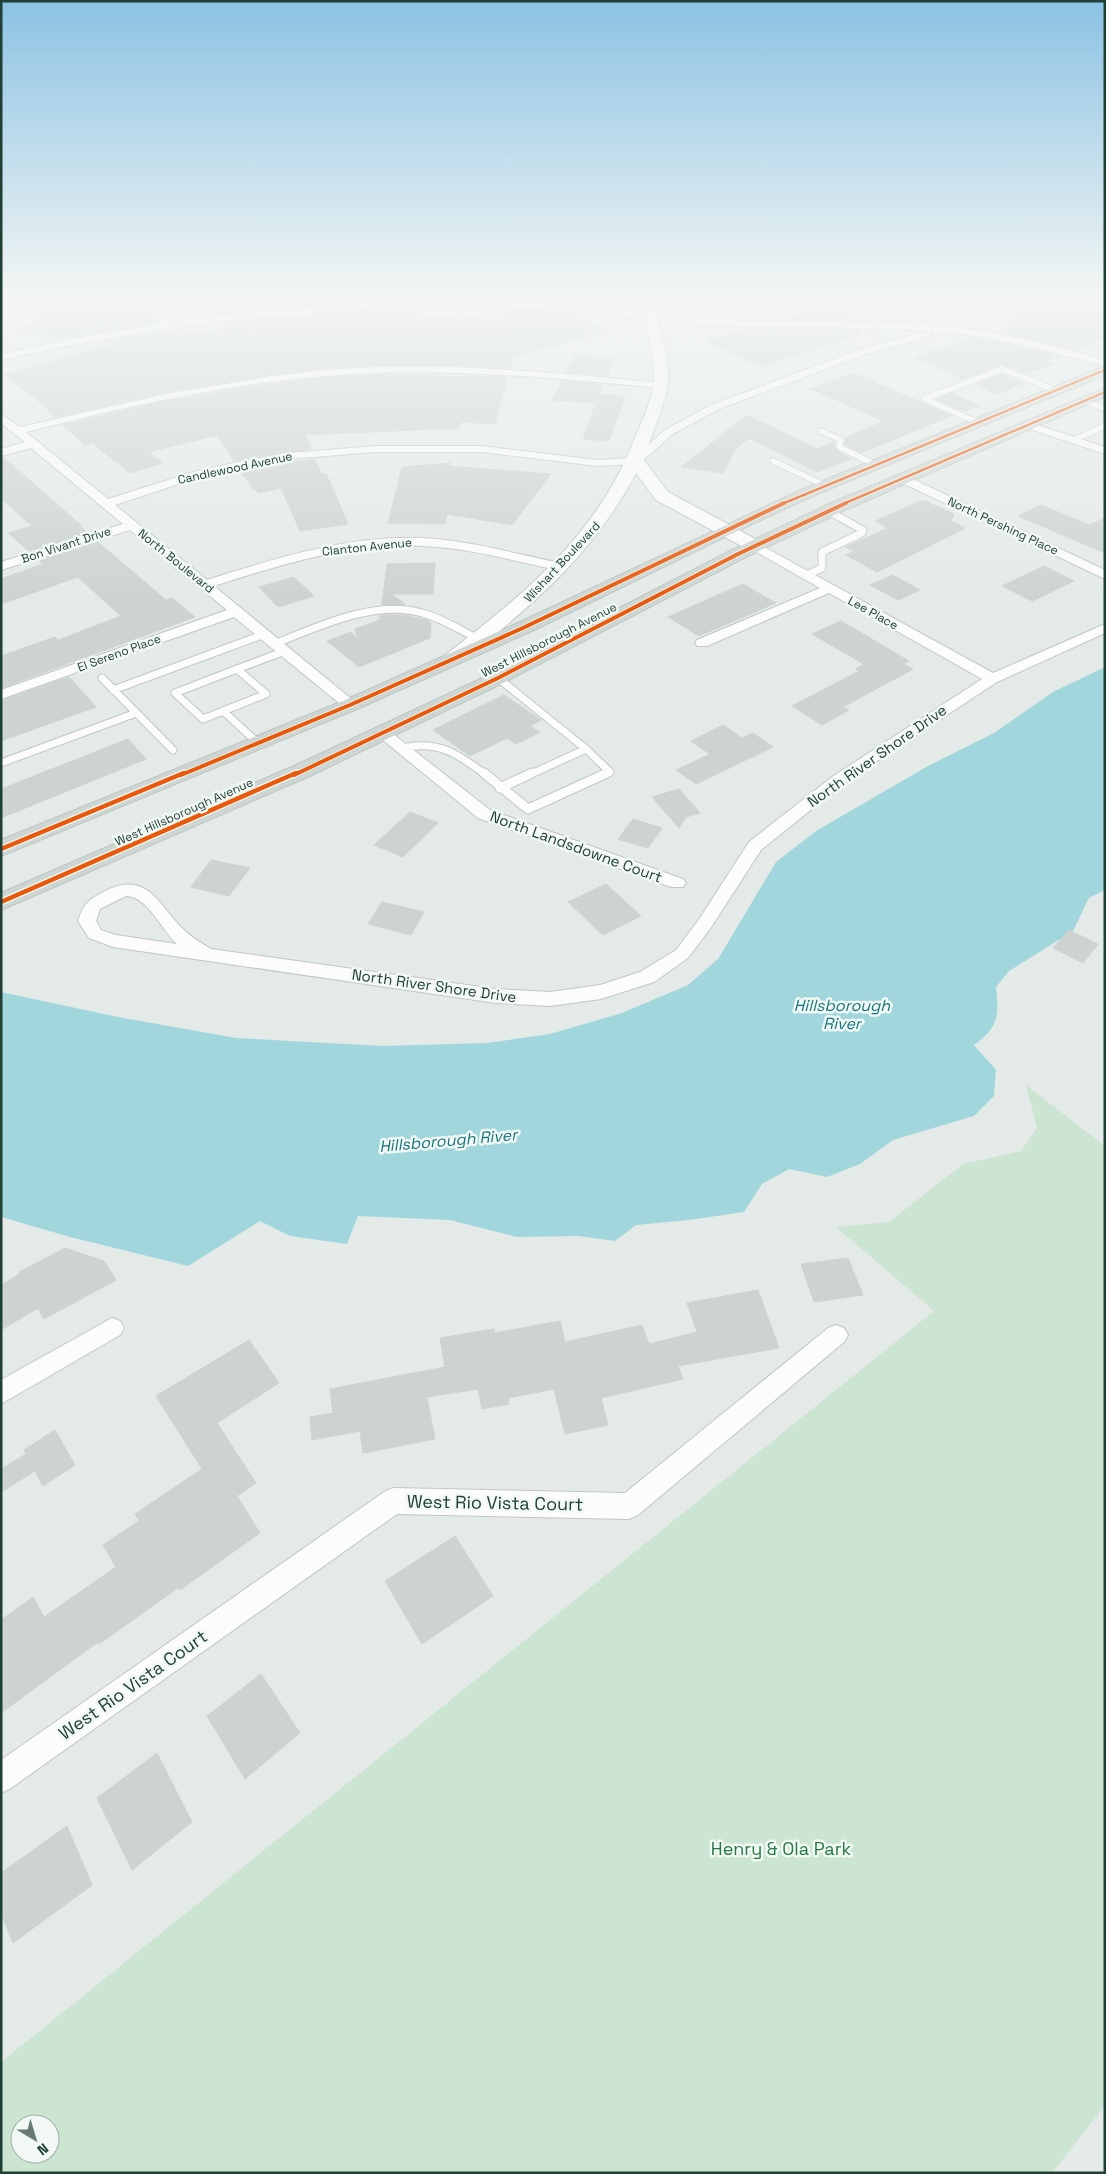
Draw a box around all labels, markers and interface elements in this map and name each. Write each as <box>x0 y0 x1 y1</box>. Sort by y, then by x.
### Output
street label: Candlewood Avenue <box>176 448 294 488</box>
street label: North Pershing Place <box>945 493 1061 559</box>
street label: Wishart Boulevard <box>520 518 604 606</box>
street label: Bon Vivant Drive <box>19 523 113 567</box>
street label: North Boulevard <box>135 525 217 597</box>
street label: Clanton Avenue <box>321 534 413 560</box>
street label: Lee Place <box>845 593 901 633</box>
street label: West Hillsborough Avenue <box>479 599 619 681</box>
street label: El Sereno Place <box>75 630 163 676</box>
street label: North River Shore Drive <box>803 700 950 811</box>
street label: West Hillsborough Avenue <box>112 774 256 850</box>
street label: North Landsdowne Court <box>488 807 665 887</box>
street label: North River Shore Drive <box>351 965 518 1006</box>
water label: Hillsborough River <box>794 995 891 1034</box>
water label: Hillsborough River <box>378 1124 520 1157</box>
street label: West Rio Vista Court <box>407 1489 583 1516</box>
street label: West Rio Vista Court <box>54 1625 212 1745</box>
park label: Henry & Ola Park <box>711 1837 851 1860</box>
north arrow <box>10 2114 60 2164</box>
text: N <box>34 2139 52 2159</box>

